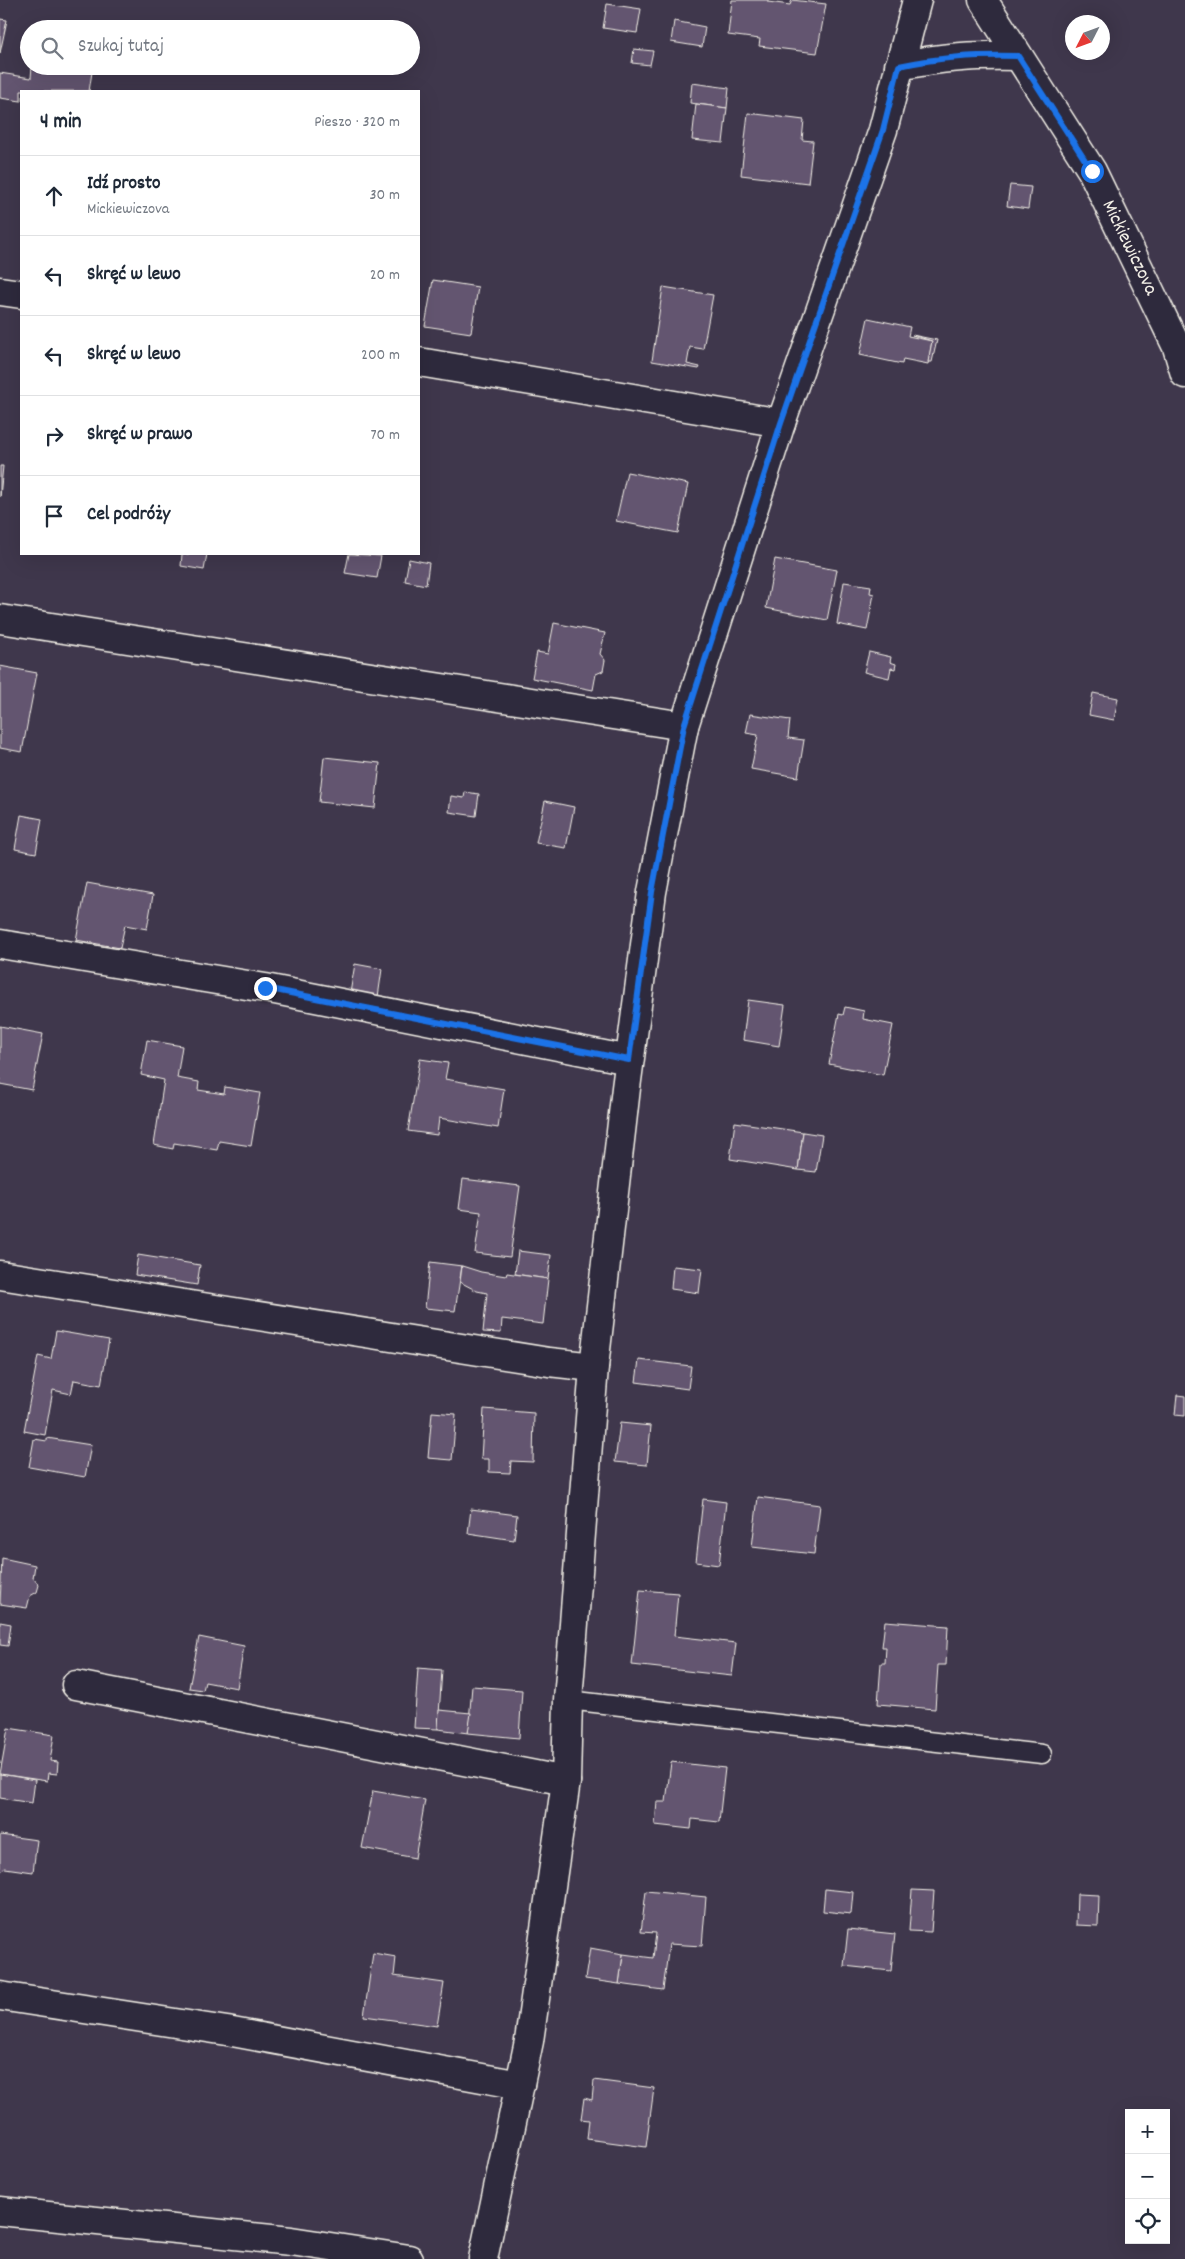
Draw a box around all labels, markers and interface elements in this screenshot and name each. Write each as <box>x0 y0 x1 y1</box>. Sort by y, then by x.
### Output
north arrow <box>1065 15 1110 60</box>
search box <box>20 20 420 75</box>
icon: search <box>38 34 66 62</box>
text: Szukaj tutaj <box>78 34 164 61</box>
text: 4 min <box>40 108 82 138</box>
text: Pieszo · 320 m <box>314 111 400 134</box>
route start <box>1081 160 1104 183</box>
text: Idź prosto <box>87 171 160 198</box>
icon: ahead <box>40 182 68 210</box>
text: 30 m <box>370 184 400 207</box>
street label: Mickiewiczova <box>1094 196 1164 301</box>
text: Mickiewiczova <box>87 198 169 221</box>
icon: left <box>40 262 68 290</box>
text: Skręć w lewo <box>87 262 181 289</box>
text: 20 m <box>370 264 400 287</box>
icon: left <box>40 342 68 370</box>
text: Skręć w lewo <box>87 342 181 369</box>
text: 200 m <box>361 344 400 367</box>
icon: right <box>40 422 68 450</box>
text: Skręć w prawo <box>87 422 193 449</box>
text: 70 m <box>370 424 400 447</box>
icon: arrive <box>40 502 68 530</box>
text: Cel podróży <box>87 502 170 529</box>
route end <box>254 977 277 1000</box>
map controls <box>1125 2109 1170 2244</box>
button: + <box>1125 2109 1170 2154</box>
button: − <box>1125 2154 1170 2199</box>
button: locate <box>1125 2199 1170 2244</box>

